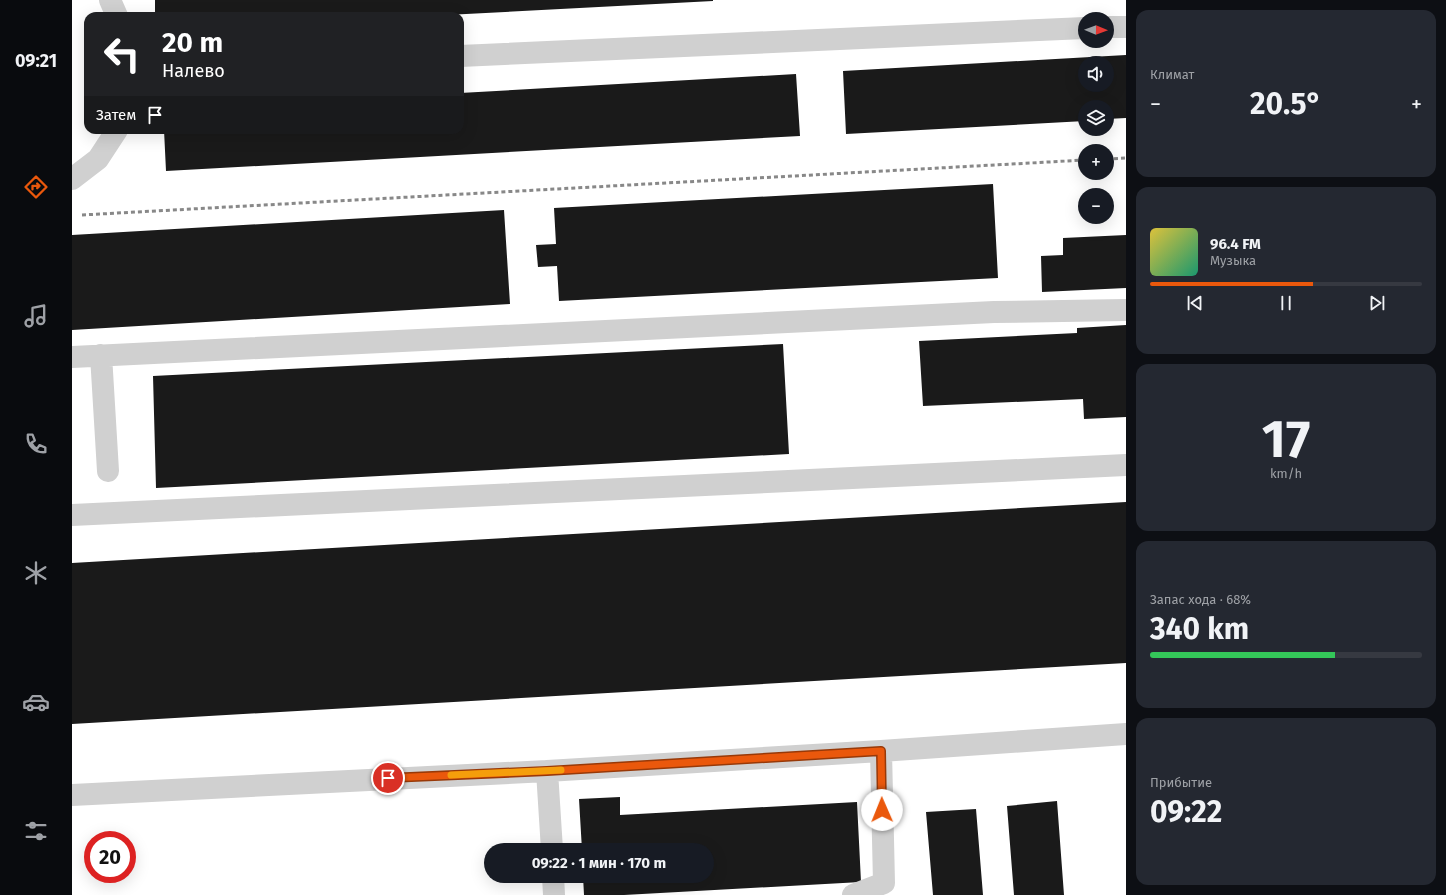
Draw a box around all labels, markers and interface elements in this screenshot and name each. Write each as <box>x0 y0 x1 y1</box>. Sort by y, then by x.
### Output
north arrow <box>1078 12 1114 48</box>
map controls <box>1078 12 1114 224</box>
text: 20 m <box>162 26 223 59</box>
icon: left <box>96 28 148 80</box>
text: 09:21 <box>15 50 57 72</box>
button: sound <box>1078 56 1114 92</box>
text: Налево <box>162 60 225 82</box>
text: Климат <box>1150 67 1194 82</box>
text: 20.5° <box>1250 86 1322 122</box>
text: − <box>1150 91 1161 118</box>
text: + <box>1411 91 1422 118</box>
button: layers <box>1078 100 1114 136</box>
icon: arrive <box>144 104 166 126</box>
text: Затем <box>96 106 136 124</box>
button: + <box>1078 144 1114 180</box>
icon: directions <box>22 173 50 201</box>
button: − <box>1078 188 1114 224</box>
text: 96.4 FM <box>1210 235 1261 253</box>
text: Музыка <box>1210 253 1256 268</box>
icon: previous <box>1184 292 1206 314</box>
icon: pause <box>1275 292 1297 314</box>
icon: next <box>1366 292 1388 314</box>
icon: music <box>22 302 50 330</box>
text: 17 <box>1262 408 1310 471</box>
icon: phone <box>22 430 50 458</box>
text: km/h <box>1270 466 1302 481</box>
icon: climate <box>22 559 50 587</box>
text: Запас хода · 68% <box>1150 592 1251 607</box>
text: 340 km <box>1150 611 1249 647</box>
icon: car <box>22 688 50 716</box>
pin <box>371 761 405 795</box>
icon: arrive <box>377 767 399 789</box>
text: Прибытие <box>1150 775 1212 790</box>
position arrow <box>861 789 903 831</box>
text: 09:22 <box>1150 794 1222 830</box>
icon: filters <box>22 817 50 845</box>
speed limit sign: 20 <box>84 831 136 883</box>
text: 09:22 · 1 мин · 170 m <box>532 854 666 872</box>

